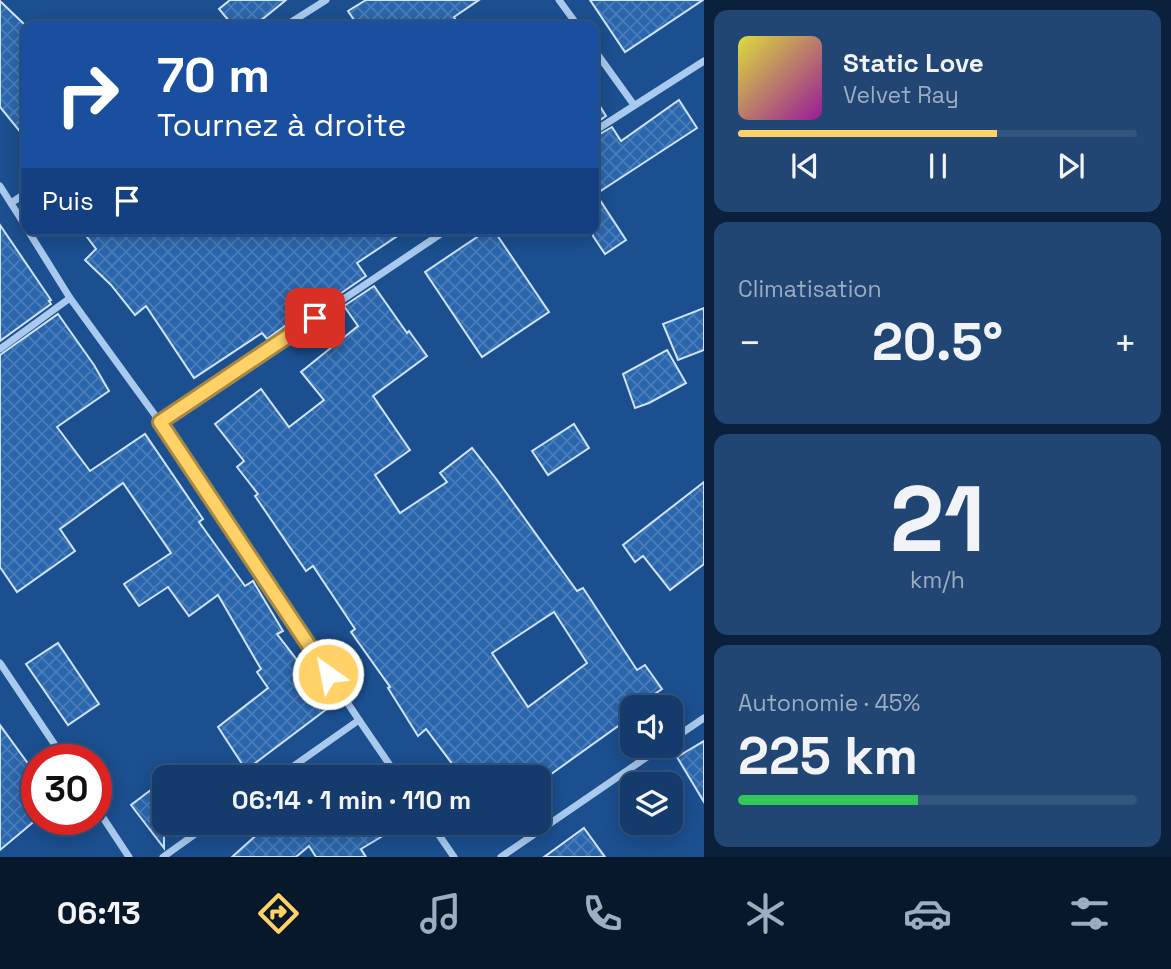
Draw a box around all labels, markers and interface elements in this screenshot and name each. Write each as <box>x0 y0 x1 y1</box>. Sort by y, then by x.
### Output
text: 70 m <box>157 44 270 106</box>
text: Static Love <box>843 46 984 80</box>
icon: right <box>42 49 133 140</box>
text: Velvet Ray <box>843 80 959 110</box>
text: Tournez à droite <box>157 105 406 145</box>
icon: previous <box>786 147 824 185</box>
icon: pause <box>919 147 957 185</box>
icon: next <box>1052 147 1090 185</box>
icon: arrive <box>108 182 146 220</box>
text: Puis <box>42 184 94 218</box>
text: Climatisation <box>738 274 882 304</box>
pin <box>285 288 345 348</box>
icon: arrive <box>296 299 334 337</box>
text: 20.5° <box>872 309 1003 375</box>
text: − <box>738 319 762 367</box>
text: + <box>1113 319 1137 367</box>
text: 21 <box>890 461 985 578</box>
text: km/h <box>910 565 965 595</box>
position arrow <box>291 637 365 711</box>
text: Autonomie · 45% <box>738 688 920 718</box>
map controls <box>620 695 683 835</box>
button: sound <box>620 695 683 758</box>
text: 225 km <box>738 723 918 789</box>
speed limit sign: 30 <box>21 744 112 835</box>
button: layers <box>620 772 683 835</box>
text: 06:14 · 1 min · 110 m <box>232 783 471 817</box>
icon: directions <box>254 889 303 938</box>
icon: music <box>416 889 465 938</box>
icon: phone <box>578 889 627 938</box>
icon: climate <box>741 889 790 938</box>
icon: car <box>903 889 952 938</box>
icon: filters <box>1065 889 1114 938</box>
text: 06:13 <box>57 893 141 933</box>

